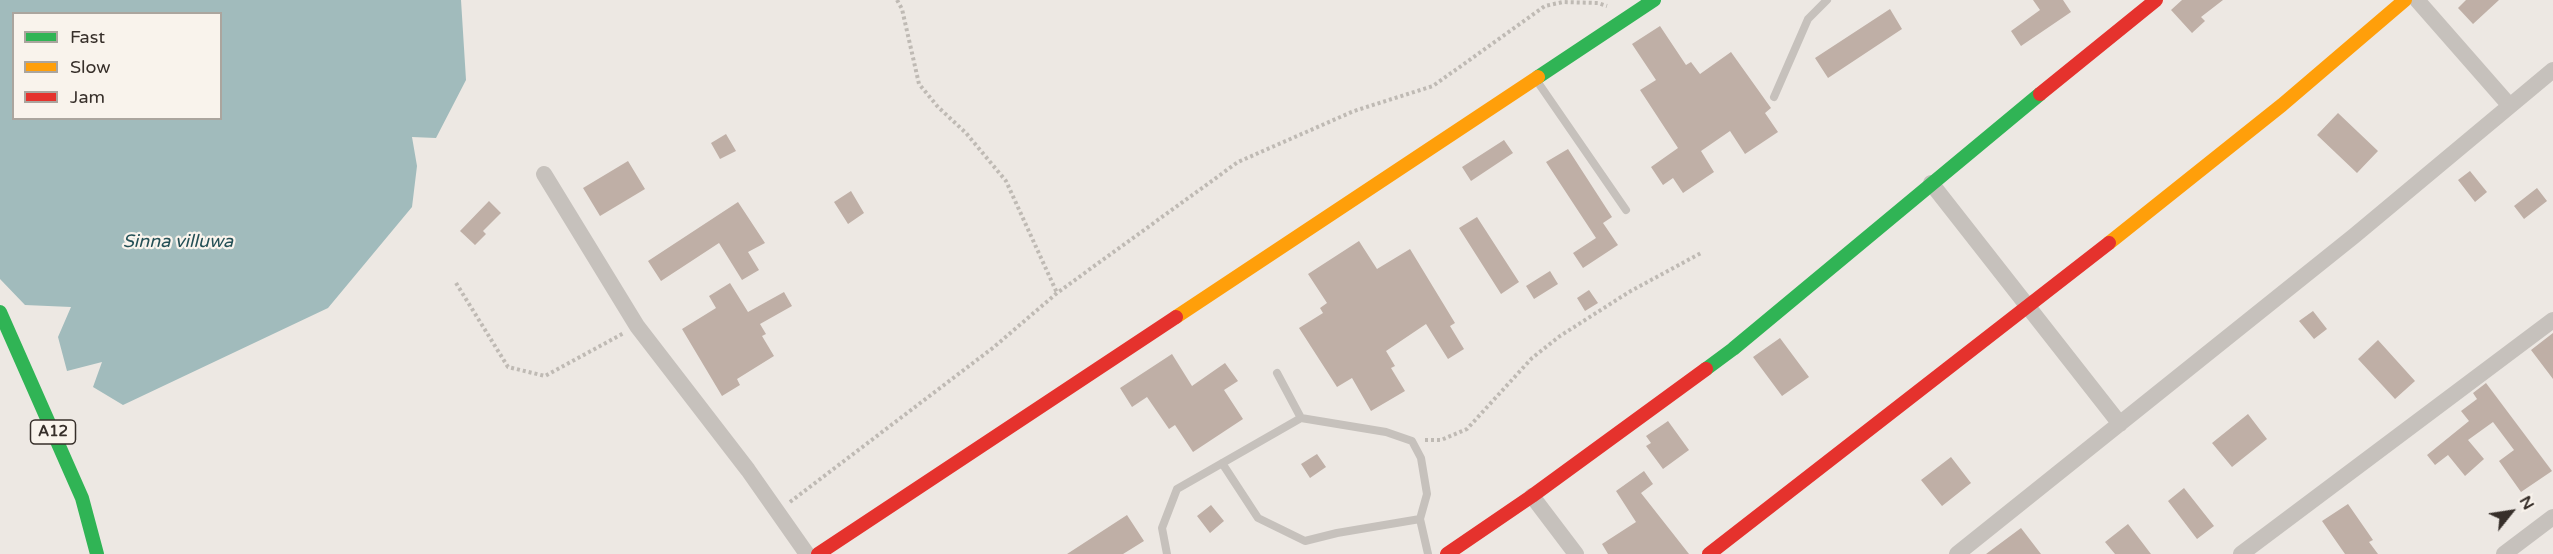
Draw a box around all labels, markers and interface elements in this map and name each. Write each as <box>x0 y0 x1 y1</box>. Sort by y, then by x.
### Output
legend <box>12 12 222 120</box>
text: Fast <box>70 26 105 48</box>
text: Slow <box>70 56 111 78</box>
text: Jam <box>70 86 105 108</box>
water label: Sinna villuwa <box>123 231 233 253</box>
road number: A12 <box>31 420 76 444</box>
north arrow <box>2481 482 2541 542</box>
text: N <box>2515 492 2538 514</box>

